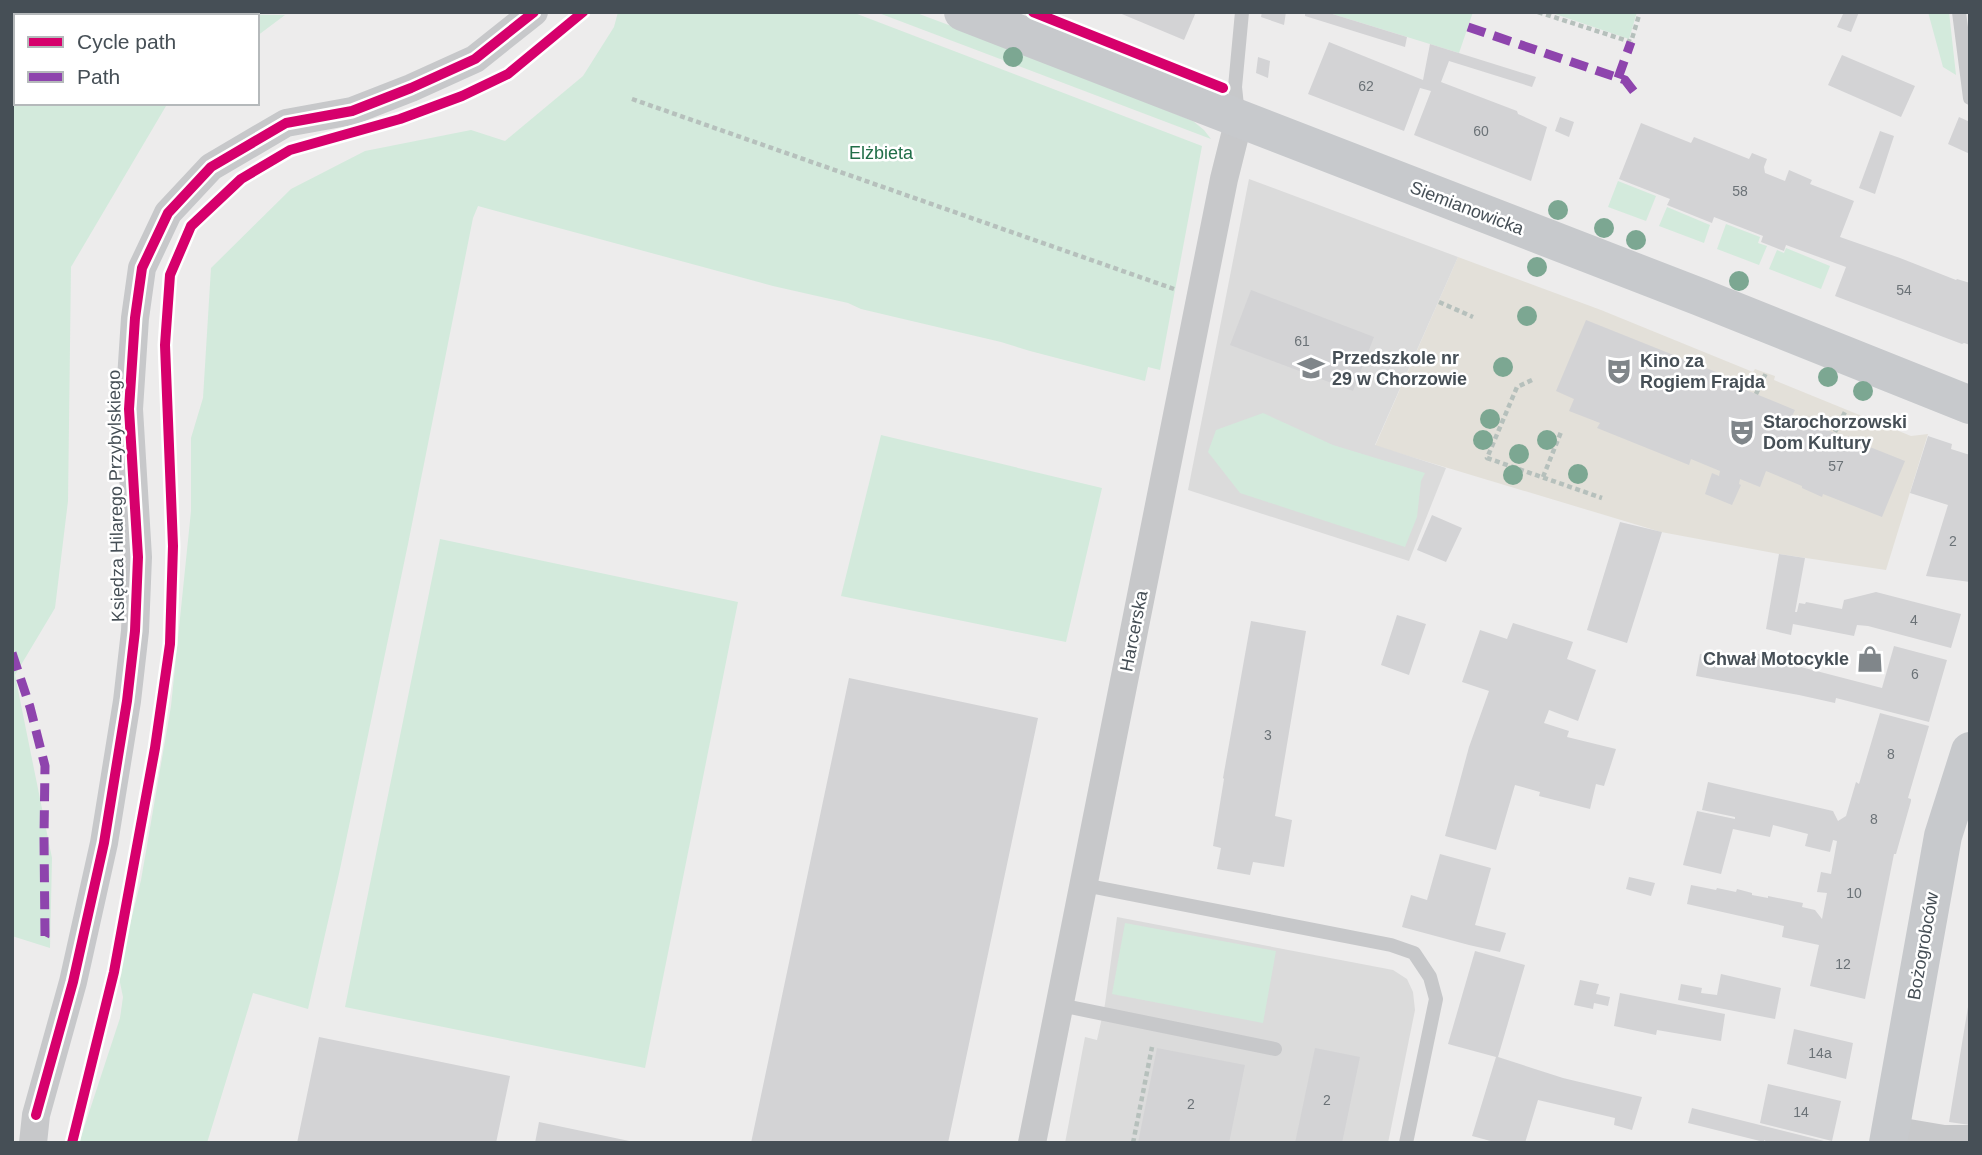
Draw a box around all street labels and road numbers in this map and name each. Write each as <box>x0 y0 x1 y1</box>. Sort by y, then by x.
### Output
street label: Siemianowicka <box>1407 177 1528 239</box>
street label: Księdza Hilarego Przybylskiego <box>104 370 128 622</box>
street label: Harcerska <box>1116 588 1152 673</box>
street label: Bożogrobców <box>1904 890 1942 1001</box>

